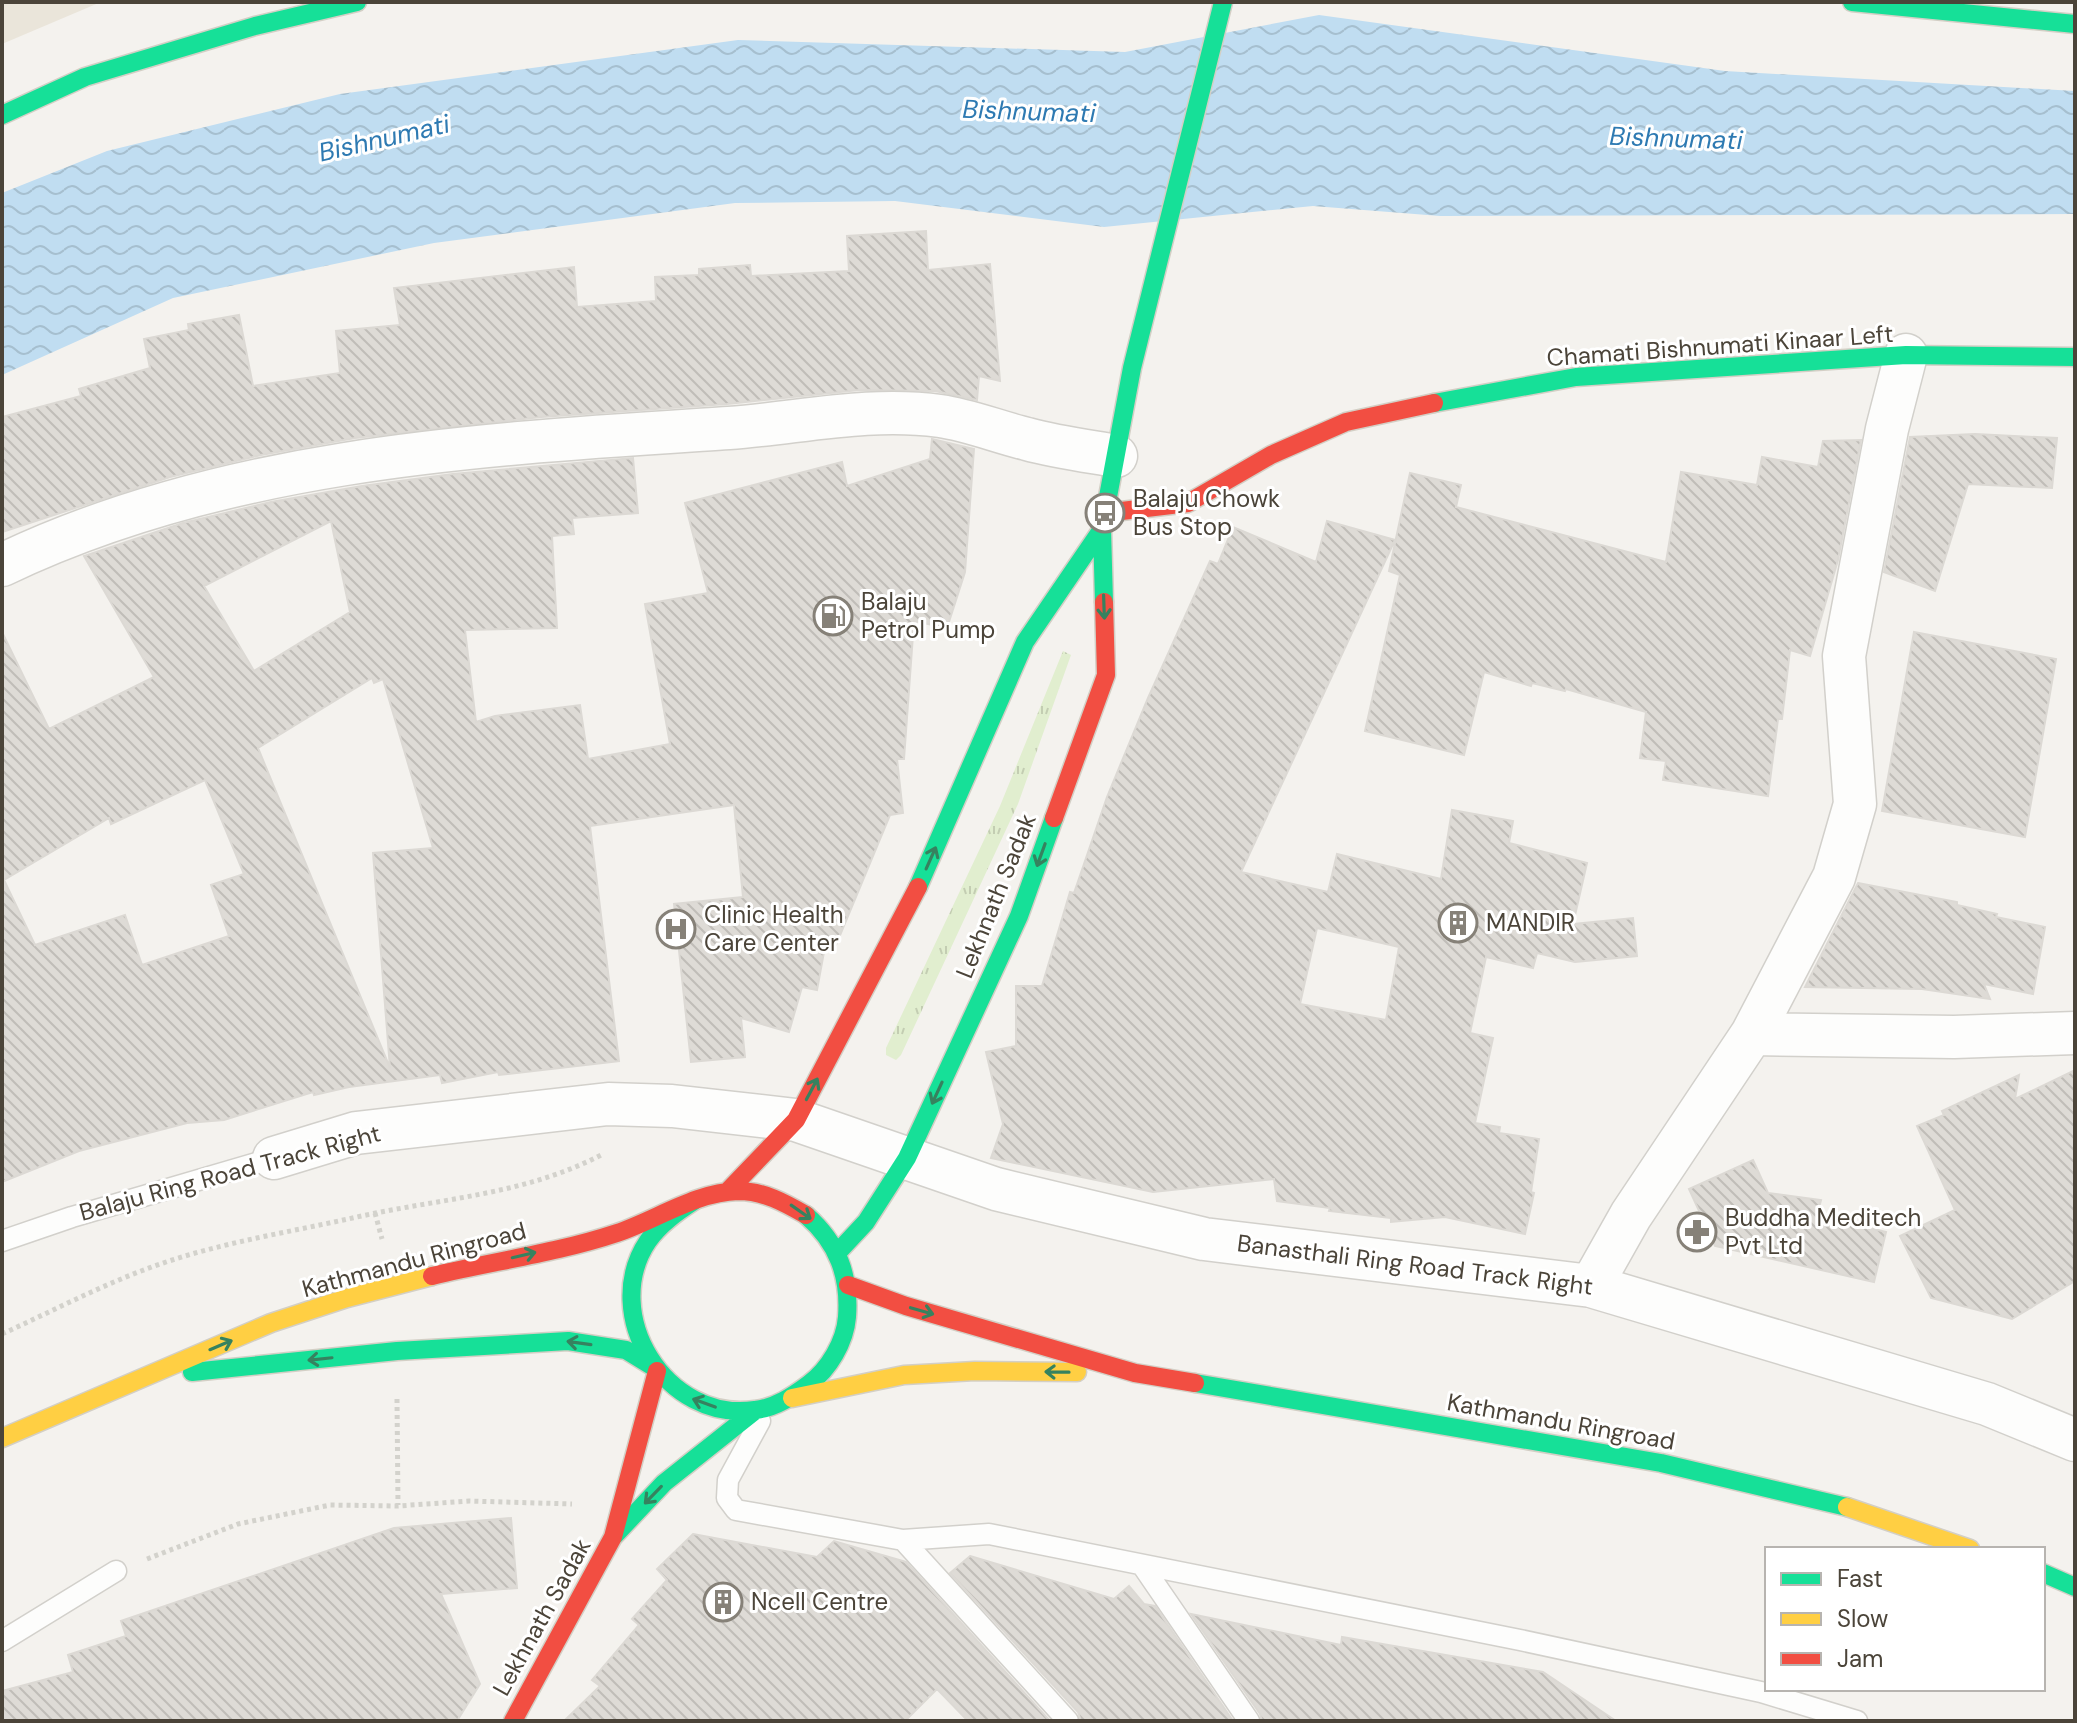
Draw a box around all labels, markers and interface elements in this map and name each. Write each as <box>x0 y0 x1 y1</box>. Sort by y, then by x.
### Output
water label: Bishnumati <box>962 92 1097 130</box>
water label: Bishnumati <box>315 106 454 170</box>
water label: Bishnumati <box>1609 119 1744 157</box>
street label: Chamati Bishnumati Kinaar Left <box>1546 318 1894 373</box>
place label: Balaju Chowk Bus Stop <box>1133 483 1280 542</box>
bus stop icon: Balaju Chowk Bus Stop <box>1084 492 1126 534</box>
place label: Balaju Petrol Pump <box>861 586 995 645</box>
one-way arrow <box>1097 593 1112 620</box>
fuel station icon: Balaju Petrol Pump <box>812 595 854 637</box>
street label: Lekhnath Sadak <box>948 809 1043 983</box>
one-way arrow <box>1033 842 1047 867</box>
one-way arrow <box>924 846 939 871</box>
place label: Clinic Health Care Center <box>704 899 844 958</box>
building icon: MANDIR <box>1437 902 1479 944</box>
place label: MANDIR <box>1486 907 1575 938</box>
hospital icon: Clinic Health Care Center <box>655 908 697 950</box>
one-way arrow <box>805 1078 821 1102</box>
one-way arrow <box>929 1081 944 1105</box>
street label: Balaju Ring Road Track Right <box>76 1117 384 1228</box>
place label: Buddha Meditech Pvt Ltd <box>1725 1202 1921 1261</box>
one-way arrow <box>789 1204 811 1220</box>
pharmacy icon: Buddha Meditech Pvt Ltd <box>1676 1211 1718 1253</box>
street label: Kathmandu Ringroad <box>298 1215 529 1304</box>
street label: Banasthali Ring Road Track Right <box>1235 1227 1595 1302</box>
one-way arrow <box>510 1247 536 1262</box>
one-way arrow <box>908 1304 934 1319</box>
one-way arrow <box>567 1335 592 1350</box>
one-way arrow <box>209 1336 233 1351</box>
one-way arrow <box>307 1351 334 1366</box>
one-way arrow <box>1044 1364 1071 1380</box>
street label: Kathmandu Ringroad <box>1445 1386 1677 1457</box>
one-way arrow <box>692 1394 717 1409</box>
one-way arrow <box>644 1485 663 1504</box>
street label: Lekhnath Sadak <box>486 1533 598 1701</box>
legend <box>1765 1547 2045 1691</box>
text: Fast <box>1837 1563 1883 1594</box>
building icon: Ncell Centre <box>702 1581 744 1623</box>
place label: Ncell Centre <box>751 1586 888 1617</box>
text: Slow <box>1837 1603 1888 1634</box>
text: Jam <box>1837 1643 1883 1674</box>

